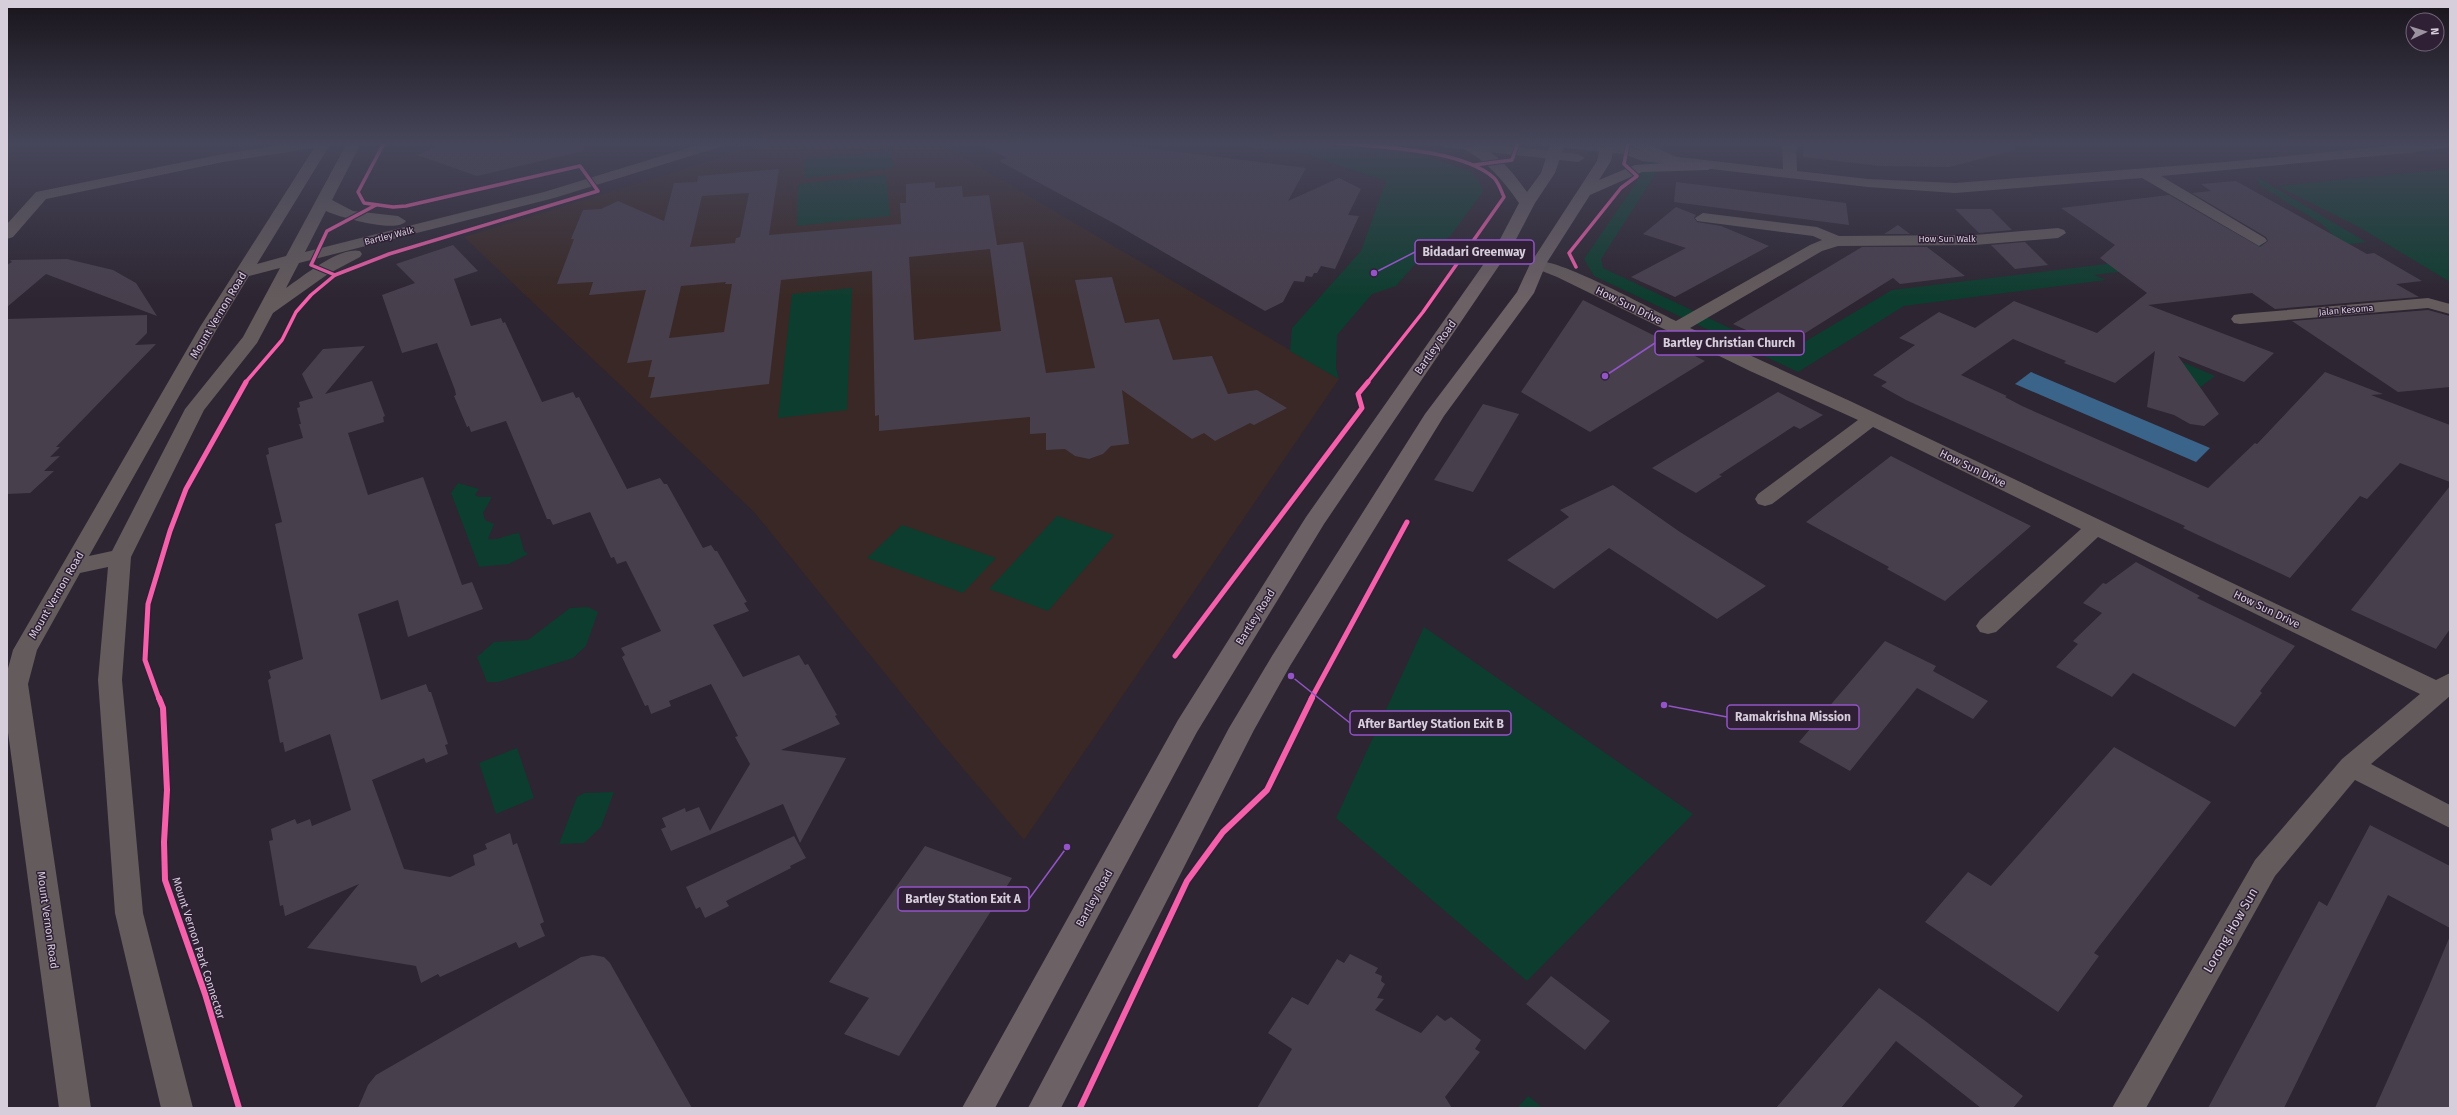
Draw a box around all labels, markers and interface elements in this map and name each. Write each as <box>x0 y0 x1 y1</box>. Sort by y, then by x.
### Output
north arrow <box>2405 12 2445 52</box>
text: N <box>2428 27 2441 35</box>
street label: Bartley Walk <box>363 225 415 247</box>
street label: How Sun Walk <box>1918 234 1976 244</box>
callout: Bidadari Greenway <box>1415 240 1534 264</box>
text: Bidadari Greenway <box>1422 245 1526 259</box>
street label: Mount Vernon Road <box>188 270 249 361</box>
street label: How Sun Drive <box>1593 284 1664 327</box>
street label: Jalan Kesoma <box>2318 303 2374 317</box>
street label: Bartley Road <box>1412 318 1459 377</box>
callout: Bartley Christian Church <box>1655 331 1804 355</box>
text: Bartley Christian Church <box>1663 336 1795 350</box>
street label: How Sun Drive <box>1937 447 2008 490</box>
street label: Mount Vernon Road <box>26 549 87 641</box>
street label: Bartley Road <box>1233 587 1278 648</box>
street label: How Sun Drive <box>2231 588 2302 631</box>
callout: Ramakrishna Mission <box>1727 705 1859 729</box>
text: Ramakrishna Mission <box>1735 710 1851 724</box>
callout: After Bartley Station Exit B <box>1350 711 1511 735</box>
text: After Bartley Station Exit B <box>1357 717 1505 731</box>
street label: Bartley Road <box>1073 867 1116 929</box>
street label: Mount Vernon Road <box>34 870 61 970</box>
street label: Mount Vernon Park Connector <box>169 875 228 1022</box>
street label: Lorong How Sun <box>2200 885 2261 975</box>
callout: Bartley Station Exit A <box>898 887 1029 911</box>
text: Bartley Station Exit A <box>905 892 1022 906</box>

